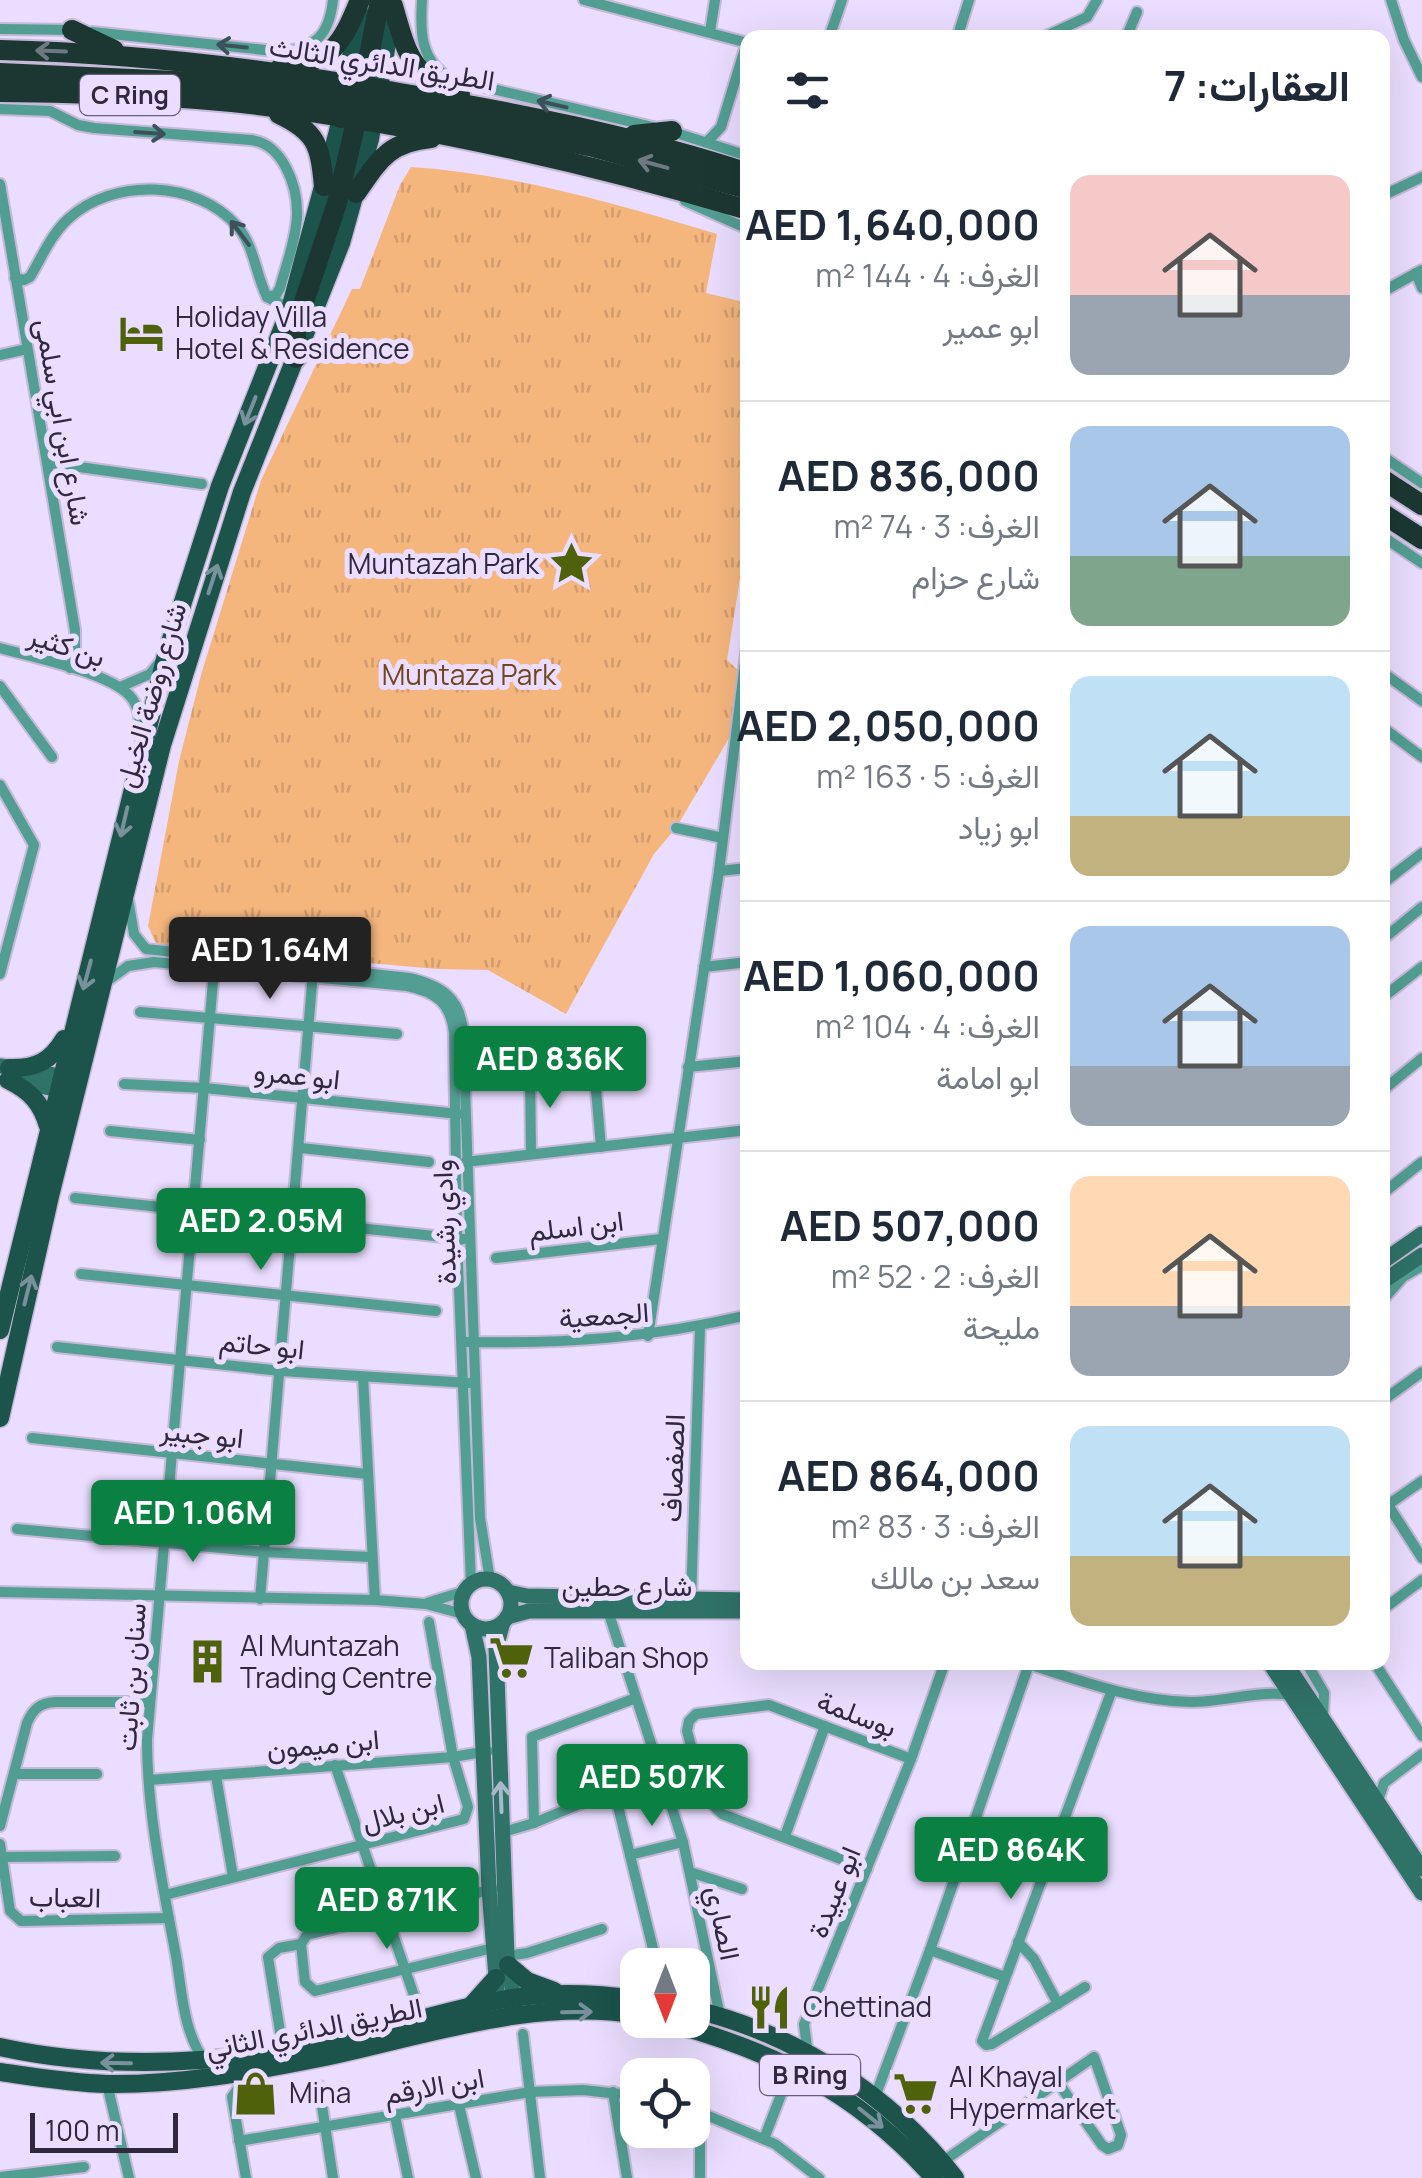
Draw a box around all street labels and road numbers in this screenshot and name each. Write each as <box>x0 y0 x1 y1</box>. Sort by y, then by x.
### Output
street label: الطريق الدائري الثالث <box>266 25 498 104</box>
road number: C Ring <box>80 75 180 115</box>
street label: شارع ابن ابي سلمى <box>22 316 101 529</box>
street label: شارع روضة الخيل <box>106 598 196 792</box>
street label: بن كثير <box>23 615 110 675</box>
street label: ابو عمرو <box>252 1051 342 1097</box>
street label: وادي رشيدة <box>422 1159 469 1285</box>
street label: ابن اسلم <box>526 1200 626 1251</box>
street label: الجمعية <box>558 1292 650 1336</box>
street label: ابو حاتم <box>218 1321 306 1368</box>
street label: ابو جبير <box>158 1410 245 1456</box>
street label: الصفصاف <box>651 1413 693 1523</box>
street label: شارع حطين <box>562 1566 692 1605</box>
street label: سنان بن ثابت <box>106 1602 154 1752</box>
street label: بوسلمة <box>812 1681 903 1746</box>
street label: ابن ميمون <box>265 1719 381 1767</box>
street label: ابن بلال <box>358 1782 448 1840</box>
street label: ابو عبيدة <box>798 1840 869 1943</box>
street label: العباب <box>29 1876 101 1916</box>
street label: الصاري <box>693 1882 750 1965</box>
street label: الطريق الدائري الثاني <box>202 1987 426 2072</box>
road number: B Ring <box>760 2055 860 2095</box>
street label: ابن الارقم <box>381 2058 487 2113</box>

